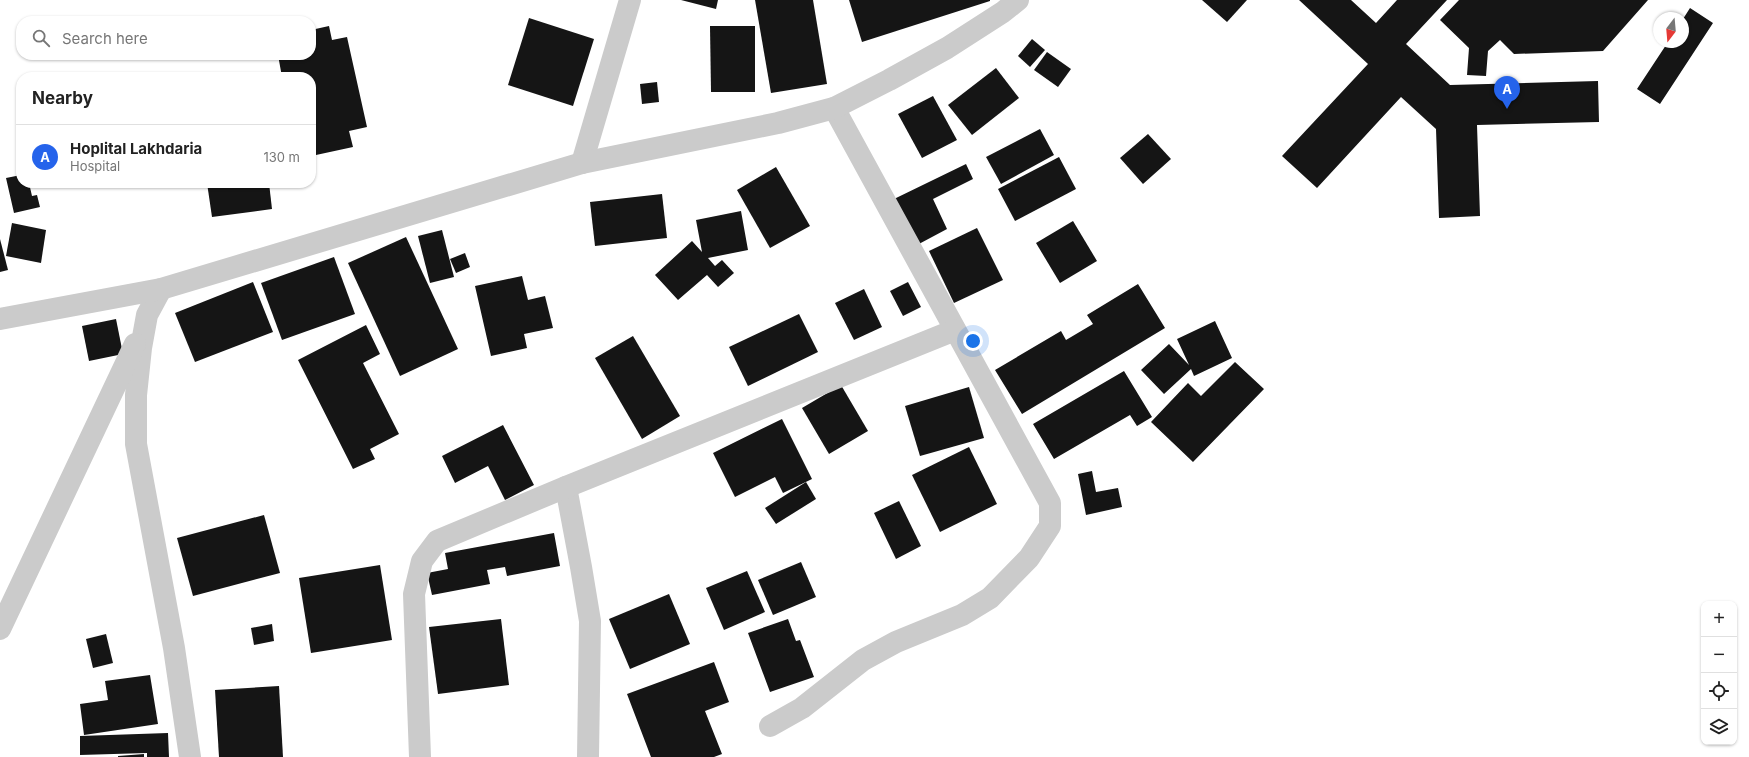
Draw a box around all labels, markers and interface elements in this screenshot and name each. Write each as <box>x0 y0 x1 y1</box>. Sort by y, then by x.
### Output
north arrow <box>1653 12 1689 48</box>
search box <box>16 16 316 60</box>
icon: search <box>30 27 52 49</box>
text: Search here <box>62 29 148 48</box>
pin: A <box>1494 76 1520 109</box>
text: Nearby <box>32 88 93 108</box>
text: Hoplital Lakhdaria <box>70 139 202 158</box>
text: A <box>40 149 50 165</box>
text: 130 m <box>263 149 300 165</box>
text: Hospital <box>70 158 120 174</box>
your location <box>963 331 983 351</box>
map controls <box>1701 601 1737 745</box>
button: + <box>1701 601 1737 637</box>
button: − <box>1701 637 1737 673</box>
button: locate <box>1701 673 1737 709</box>
button: layers <box>1701 709 1737 745</box>

